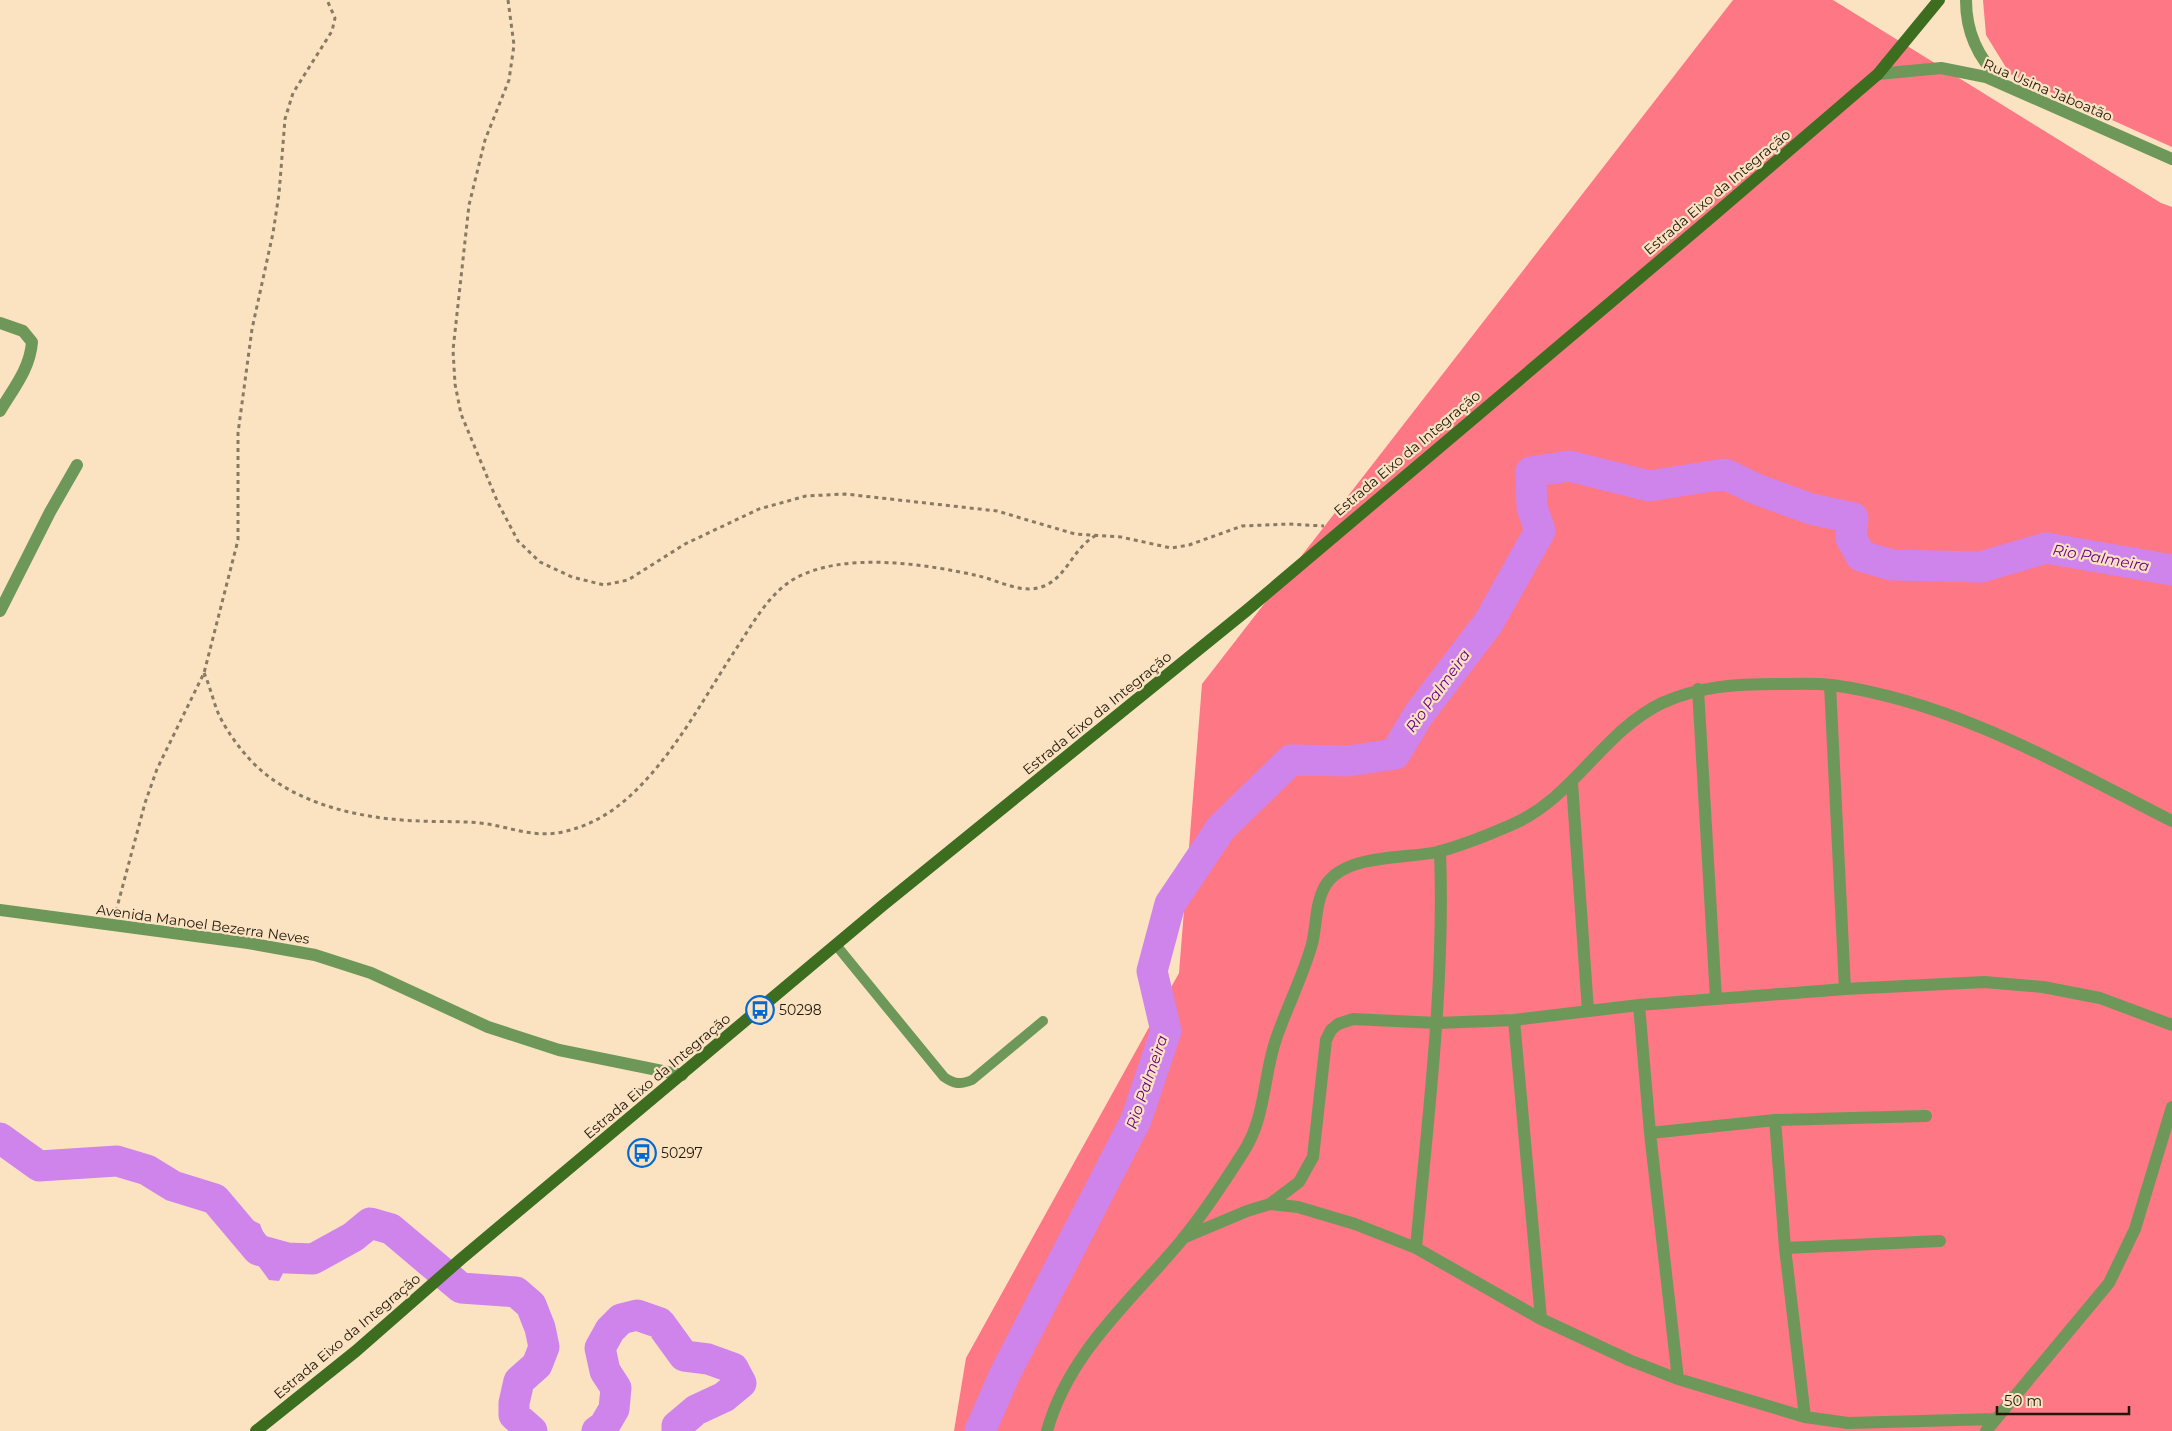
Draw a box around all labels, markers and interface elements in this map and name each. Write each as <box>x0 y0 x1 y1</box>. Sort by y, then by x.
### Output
street label: Rua Usina Jaboatão <box>1981 55 2116 125</box>
street label: Estrada Eixo da Integração <box>1640 125 1794 259</box>
street label: Estrada Eixo da Integração <box>1330 386 1484 520</box>
water label: Rio Palmeira <box>2051 540 2151 575</box>
water label: Rio Palmeira <box>1401 645 1474 736</box>
street label: Estrada Eixo da Integração <box>1019 647 1175 779</box>
street label: Avenida Manoel Bezerra Neves <box>95 900 311 948</box>
bus stop icon: 50298 <box>745 995 775 1025</box>
place label: 50298 <box>779 1001 822 1019</box>
street label: Estrada Eixo da Integração <box>580 1009 734 1143</box>
water label: Rio Palmeira <box>1122 1032 1171 1131</box>
bus stop icon: 50297 <box>627 1138 657 1168</box>
place label: 50297 <box>661 1144 703 1162</box>
street label: Estrada Eixo da Integração <box>270 1269 424 1403</box>
scale bar <box>1997 1384 2130 1416</box>
text: 50 m <box>2004 1391 2042 1410</box>

